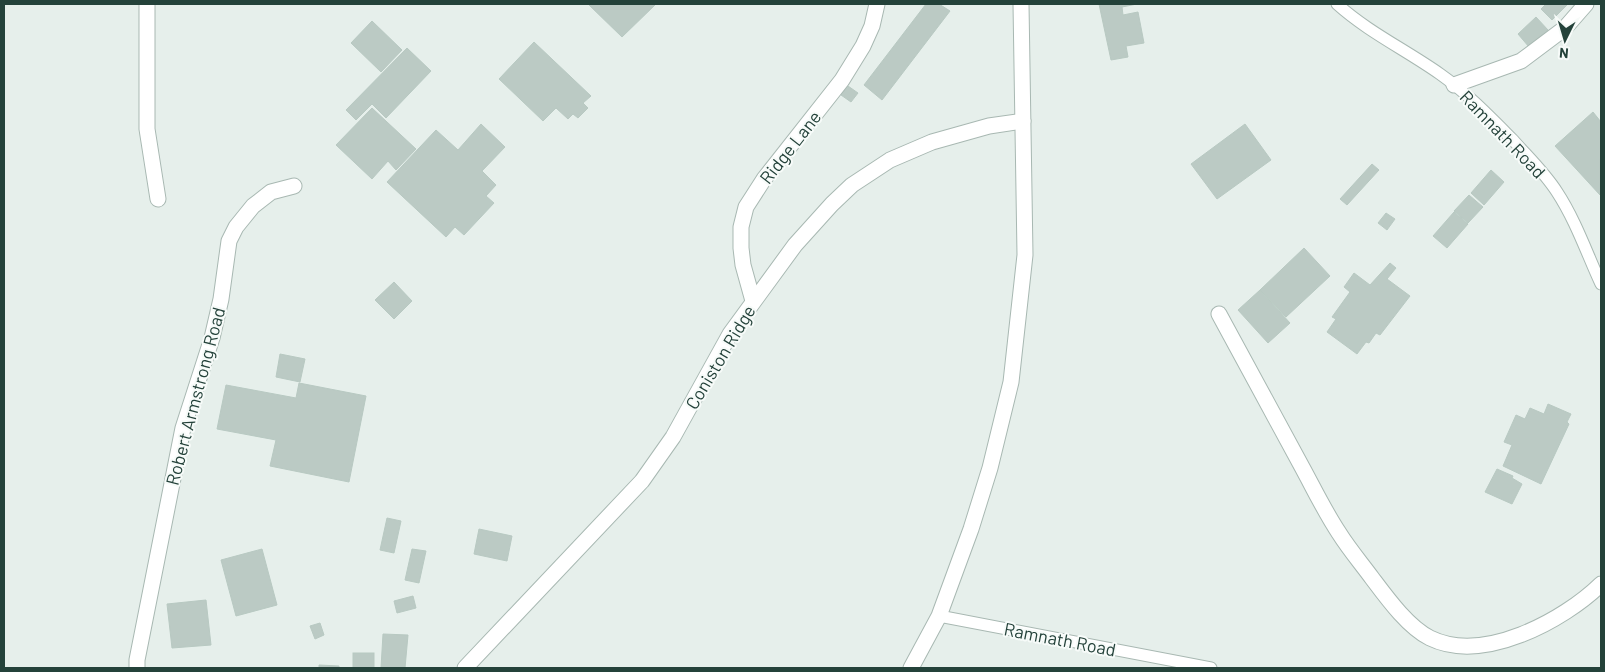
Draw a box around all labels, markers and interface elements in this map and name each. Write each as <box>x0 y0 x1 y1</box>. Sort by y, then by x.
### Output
north arrow <box>1540 15 1590 65</box>
text: N <box>1558 45 1569 62</box>
street label: Ramnath Road <box>1456 86 1550 182</box>
street label: Ridge Lane <box>755 106 825 188</box>
street label: Coniston Ridge <box>680 301 760 413</box>
street label: Robert Armstrong Road <box>161 304 229 488</box>
street label: Ramnath Road <box>1002 617 1118 661</box>

